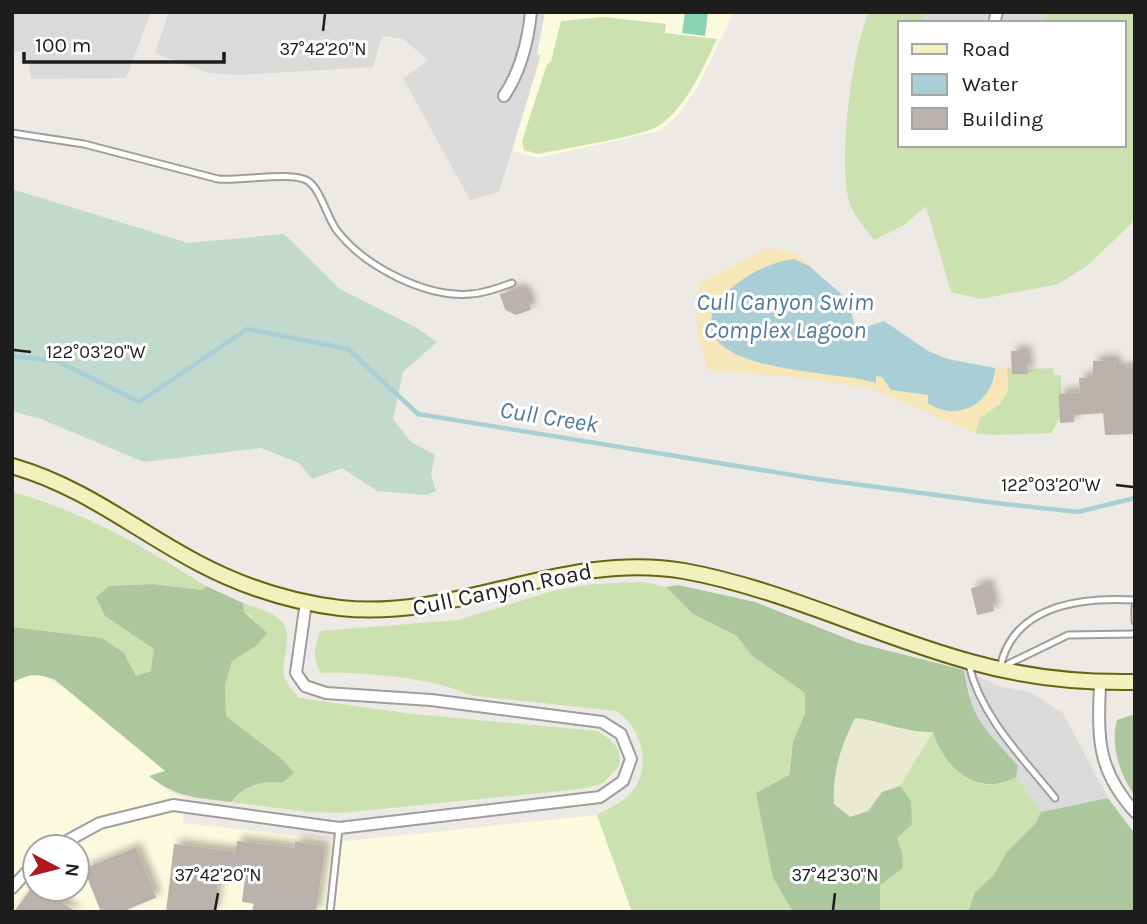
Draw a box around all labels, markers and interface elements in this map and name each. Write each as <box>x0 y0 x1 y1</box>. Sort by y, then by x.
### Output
scale bar <box>24 21 224 65</box>
legend <box>898 21 1126 147</box>
text: 100 m <box>35 33 92 57</box>
text: Road <box>962 37 1010 61</box>
text: 37°42'20"N <box>279 38 367 60</box>
text: Water <box>962 72 1018 96</box>
text: Building <box>962 107 1043 131</box>
water label: Cull Canyon Swim Complex Lagoon <box>696 288 874 344</box>
text: 122°03'20"W <box>46 341 146 363</box>
water label: Cull Creek <box>498 395 601 439</box>
text: 122°03'20"W <box>1001 474 1101 496</box>
street label: Cull Canyon Road <box>410 557 594 622</box>
north arrow <box>21 833 91 903</box>
text: N <box>60 862 84 878</box>
text: 37°42'20"N <box>174 864 262 886</box>
text: 37°42'30"N <box>791 864 879 886</box>

